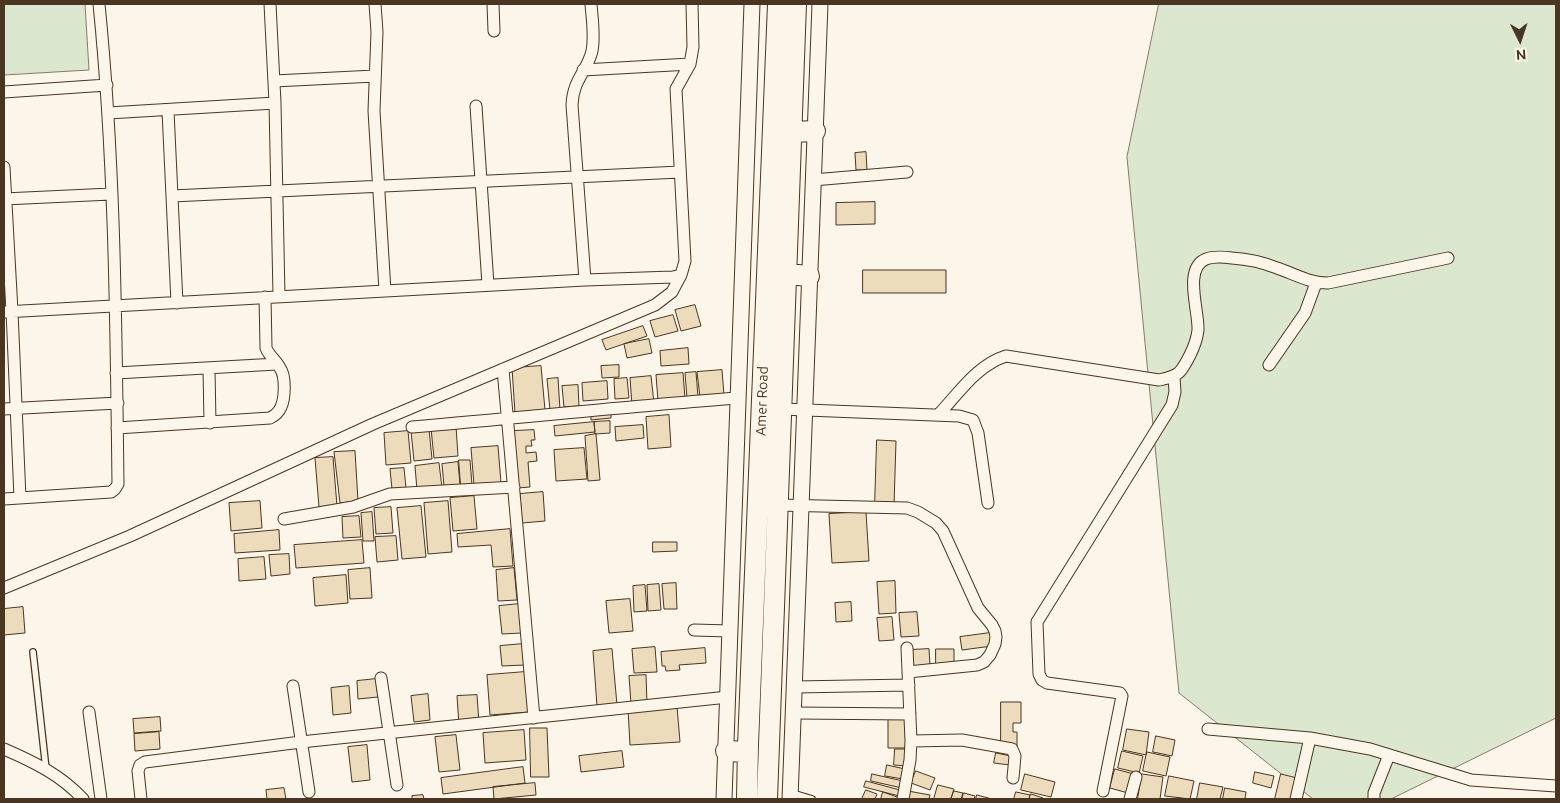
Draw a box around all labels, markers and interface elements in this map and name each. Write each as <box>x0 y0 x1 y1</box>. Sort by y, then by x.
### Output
north arrow <box>1495 15 1545 65</box>
text: N <box>1515 47 1527 63</box>
street label: Amer Road <box>752 366 772 436</box>

